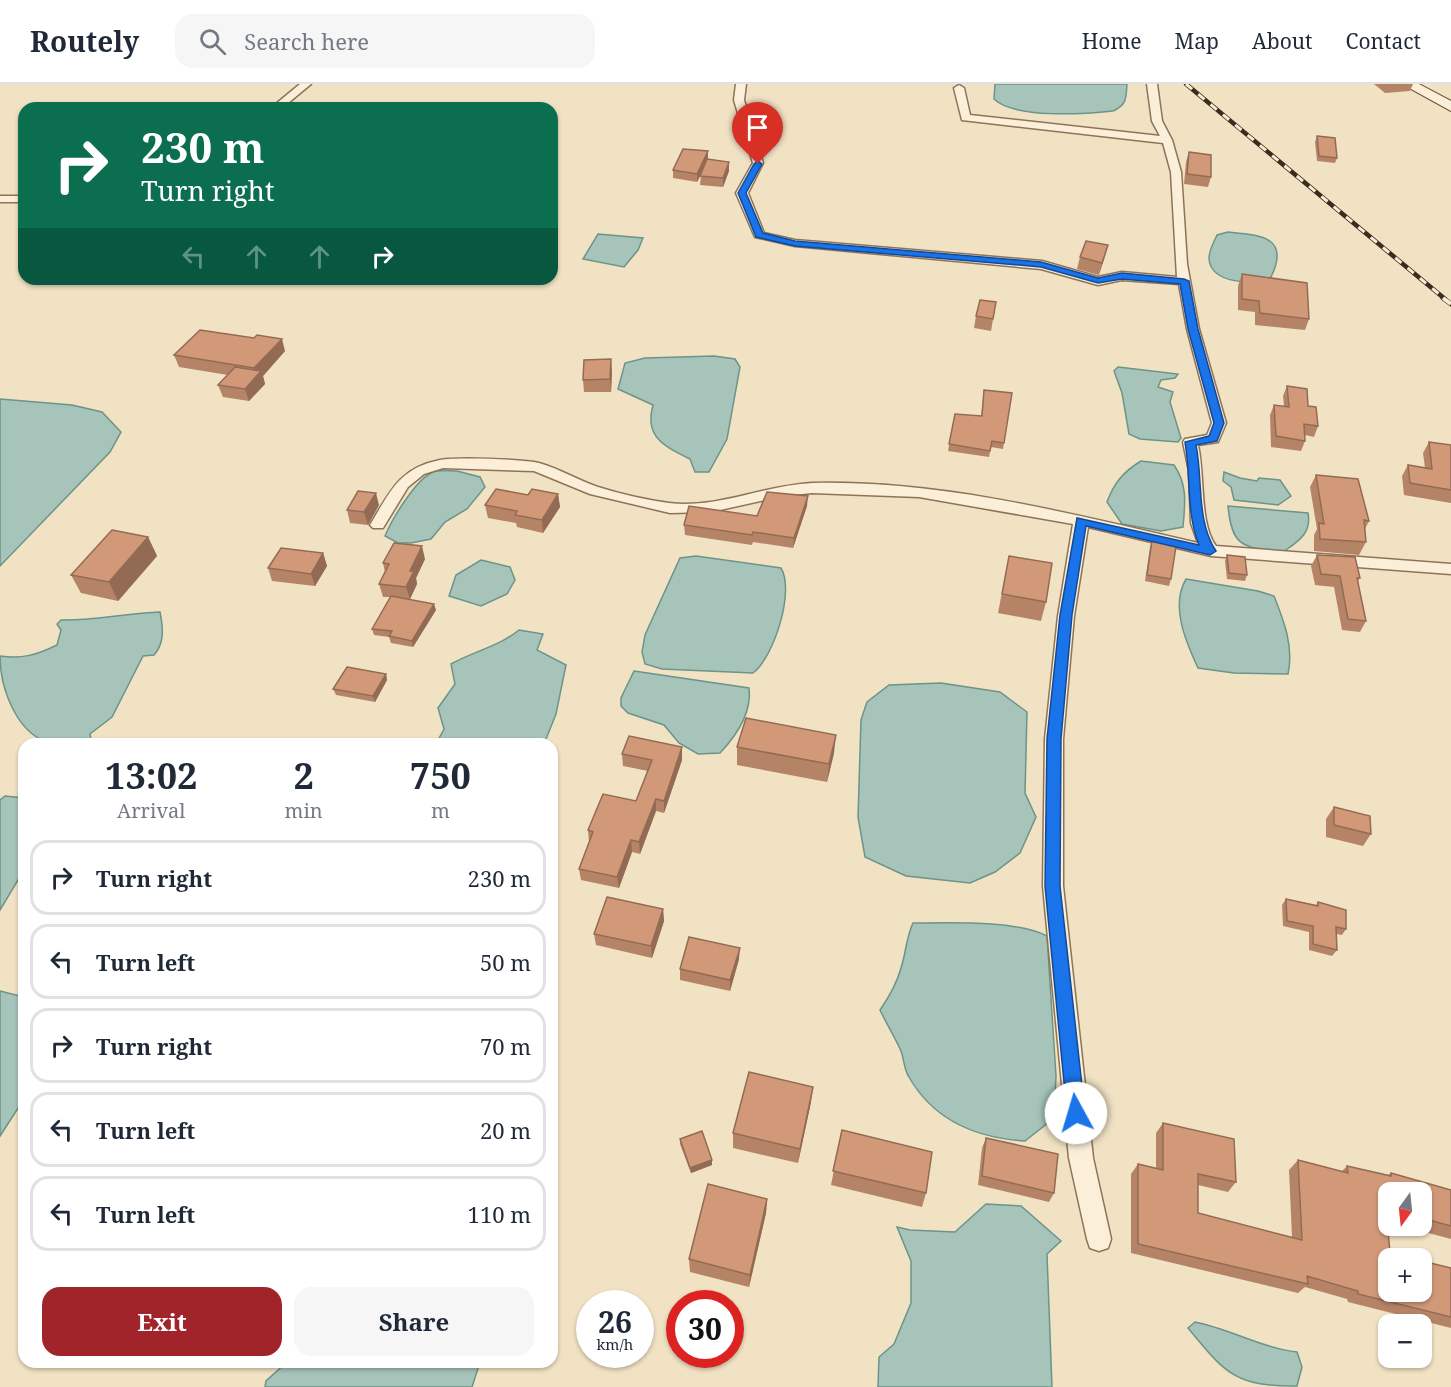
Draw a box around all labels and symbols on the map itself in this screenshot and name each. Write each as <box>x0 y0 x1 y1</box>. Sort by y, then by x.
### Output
pin <box>732 102 783 164</box>
position arrow <box>1044 1081 1108 1145</box>
north arrow <box>1378 1182 1432 1236</box>
speed limit sign: 30 <box>666 1290 744 1368</box>

